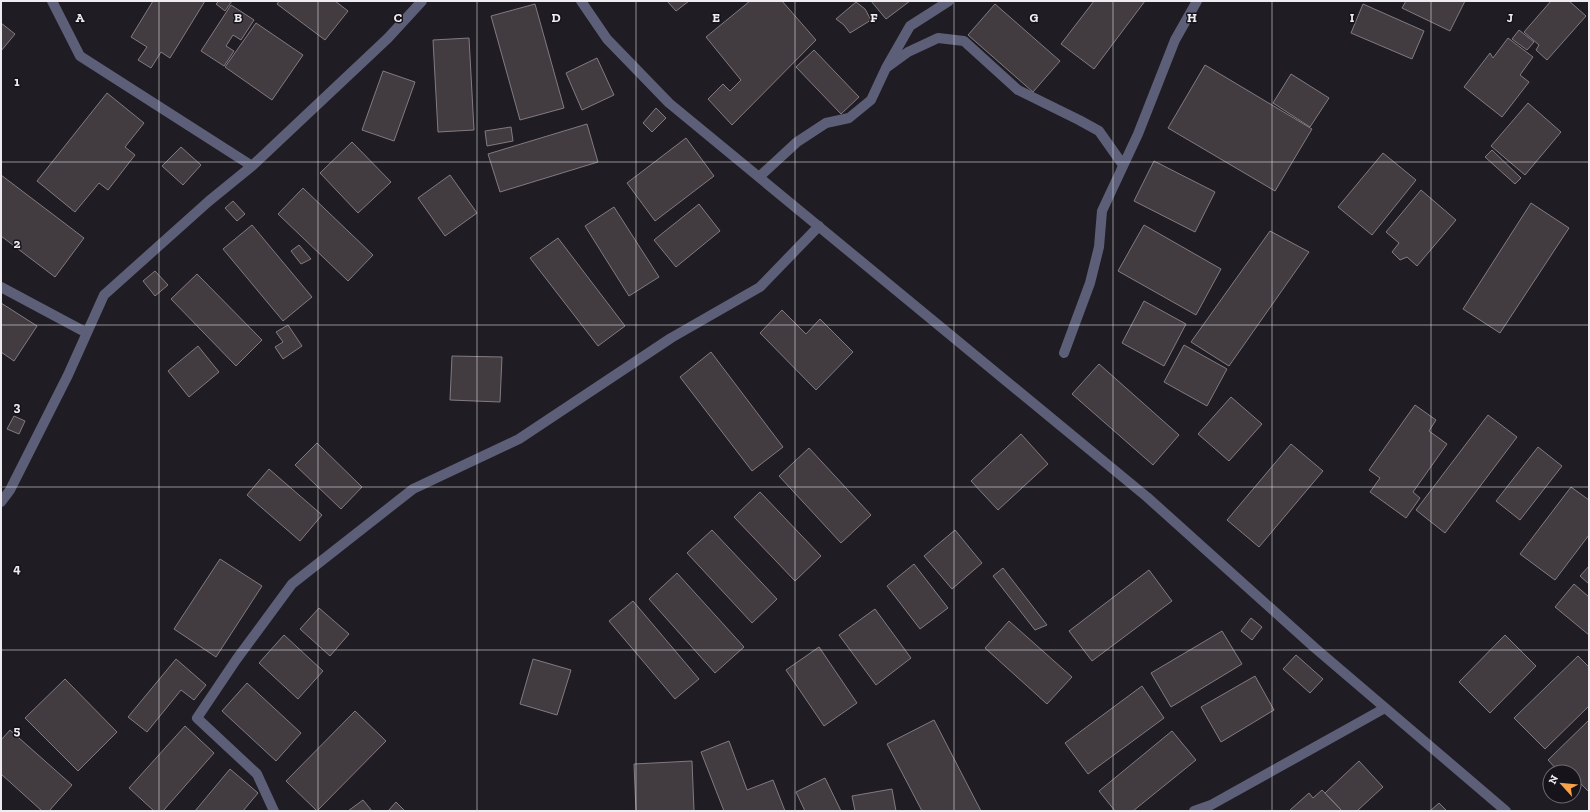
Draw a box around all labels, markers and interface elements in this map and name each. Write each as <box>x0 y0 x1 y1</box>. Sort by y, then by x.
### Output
text: A <box>76 10 85 25</box>
text: B <box>234 10 242 25</box>
text: C <box>394 10 402 25</box>
text: D <box>551 10 561 25</box>
text: E <box>712 10 720 25</box>
text: F <box>870 10 878 25</box>
text: G <box>1030 10 1039 25</box>
text: H <box>1187 10 1197 25</box>
text: I <box>1350 10 1355 25</box>
text: J <box>1507 10 1513 25</box>
text: 1 <box>14 74 20 89</box>
text: 2 <box>14 236 21 251</box>
text: 3 <box>14 399 21 414</box>
text: 4 <box>13 561 21 576</box>
text: 5 <box>14 723 21 738</box>
north arrow <box>1542 764 1582 804</box>
text: N <box>1546 772 1562 786</box>

